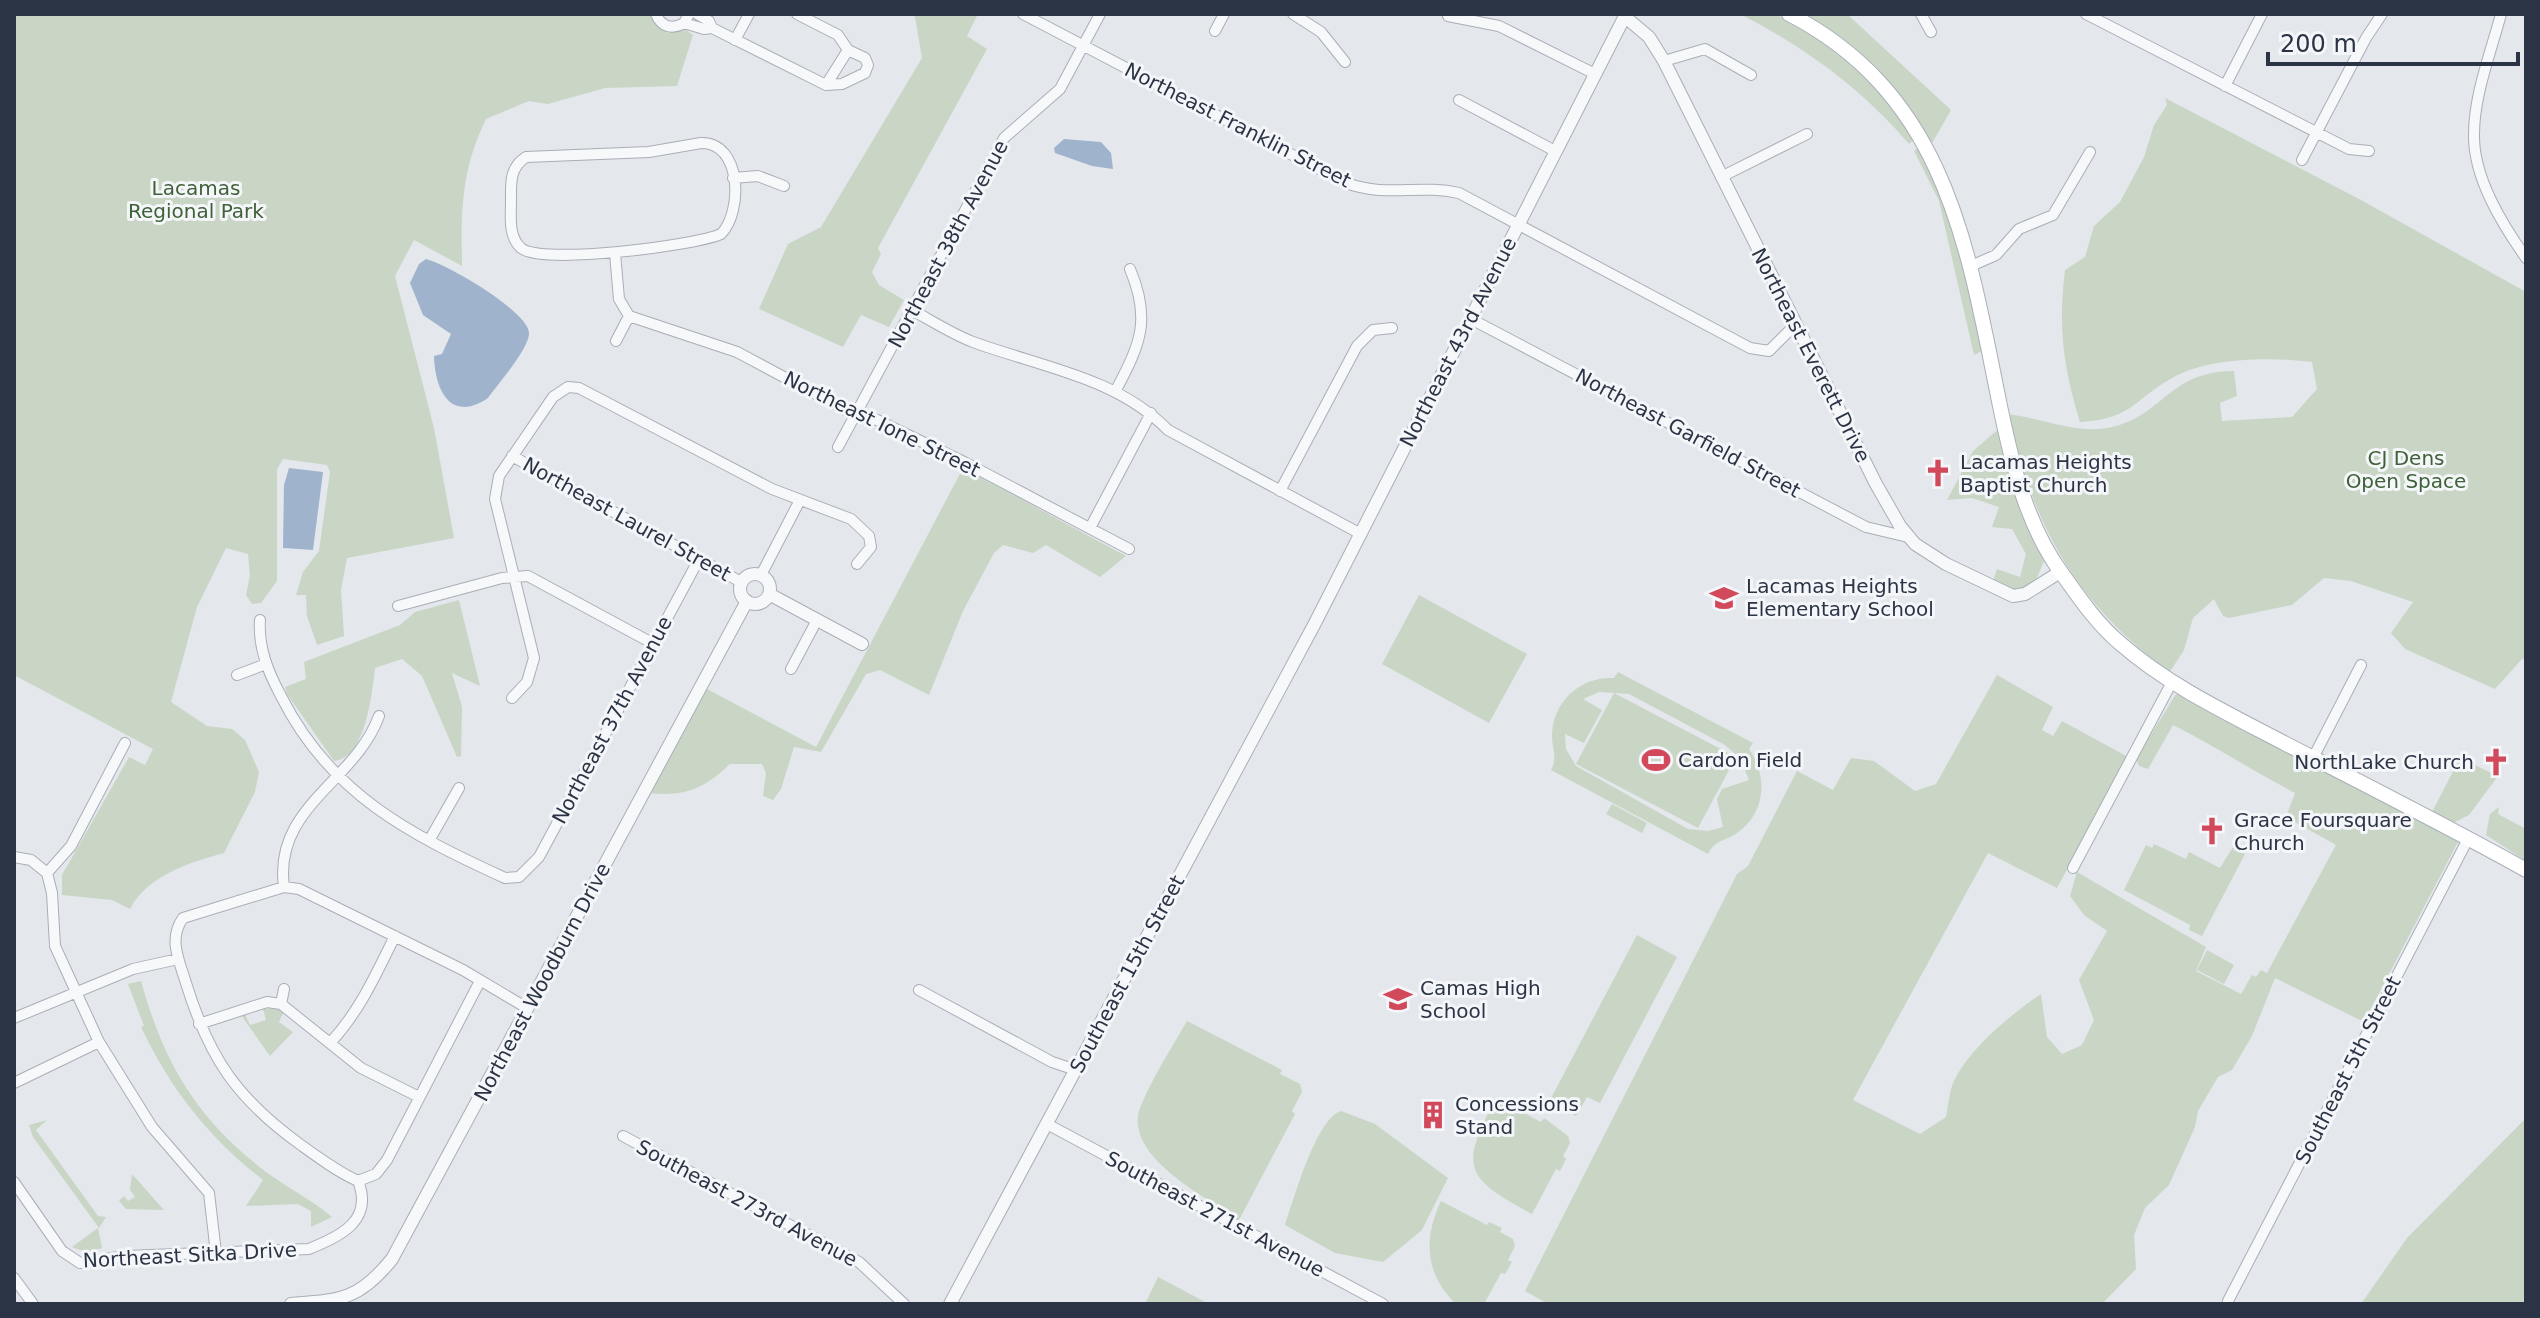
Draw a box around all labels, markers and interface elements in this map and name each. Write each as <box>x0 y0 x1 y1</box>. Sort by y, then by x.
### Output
scale bar <box>2268 16 2518 66</box>
text: 200 m <box>2280 30 2357 58</box>
street label: Northeast Franklin Street <box>1121 57 1355 193</box>
street label: Northeast 38th Avenue <box>883 136 1013 352</box>
park label: Lacamas Regional Park <box>128 176 264 223</box>
street label: Northeast 43rd Avenue <box>1395 233 1521 451</box>
street label: Northeast Everett Drive <box>1746 244 1876 466</box>
street label: Northeast Garfield Street <box>1571 363 1805 503</box>
street label: Northeast Ione Street <box>780 366 984 482</box>
park label: CJ Dens Open Space <box>2346 446 2466 493</box>
place label: Lacamas Heights Baptist Church <box>1960 450 2132 497</box>
street label: Northeast Laurel Street <box>519 452 735 586</box>
church icon: Lacamas Heights Baptist Church <box>1923 458 1953 488</box>
place label: Lacamas Heights Elementary School <box>1746 574 1934 621</box>
school or university icon: Lacamas Heights Elementary School <box>1709 583 1739 613</box>
street label: Northeast 37th Avenue <box>547 612 677 828</box>
sports icon: Cardon Field <box>1641 745 1671 775</box>
church icon: NorthLake Church <box>2481 747 2511 777</box>
place label: Cardon Field <box>1678 748 1802 772</box>
place label: NorthLake Church <box>2294 750 2474 774</box>
place label: Grace Foursquare Church <box>2234 808 2412 855</box>
church icon: Grace Foursquare Church <box>2197 816 2227 846</box>
street label: Northeast Woodburn Drive <box>469 859 615 1105</box>
street label: Southeast 15th Street <box>1065 871 1189 1077</box>
street label: Southeast 5th Street <box>2290 972 2406 1168</box>
place label: Camas High School <box>1420 976 1541 1023</box>
school or university icon: Camas High School <box>1383 984 1413 1014</box>
place label: Concessions Stand <box>1455 1092 1579 1139</box>
building icon: Concessions Stand <box>1418 1100 1448 1130</box>
street label: Southeast 273rd Avenue <box>632 1134 862 1272</box>
street label: Southeast 271st Avenue <box>1101 1146 1329 1282</box>
street label: Northeast Sitka Drive <box>82 1237 298 1273</box>

